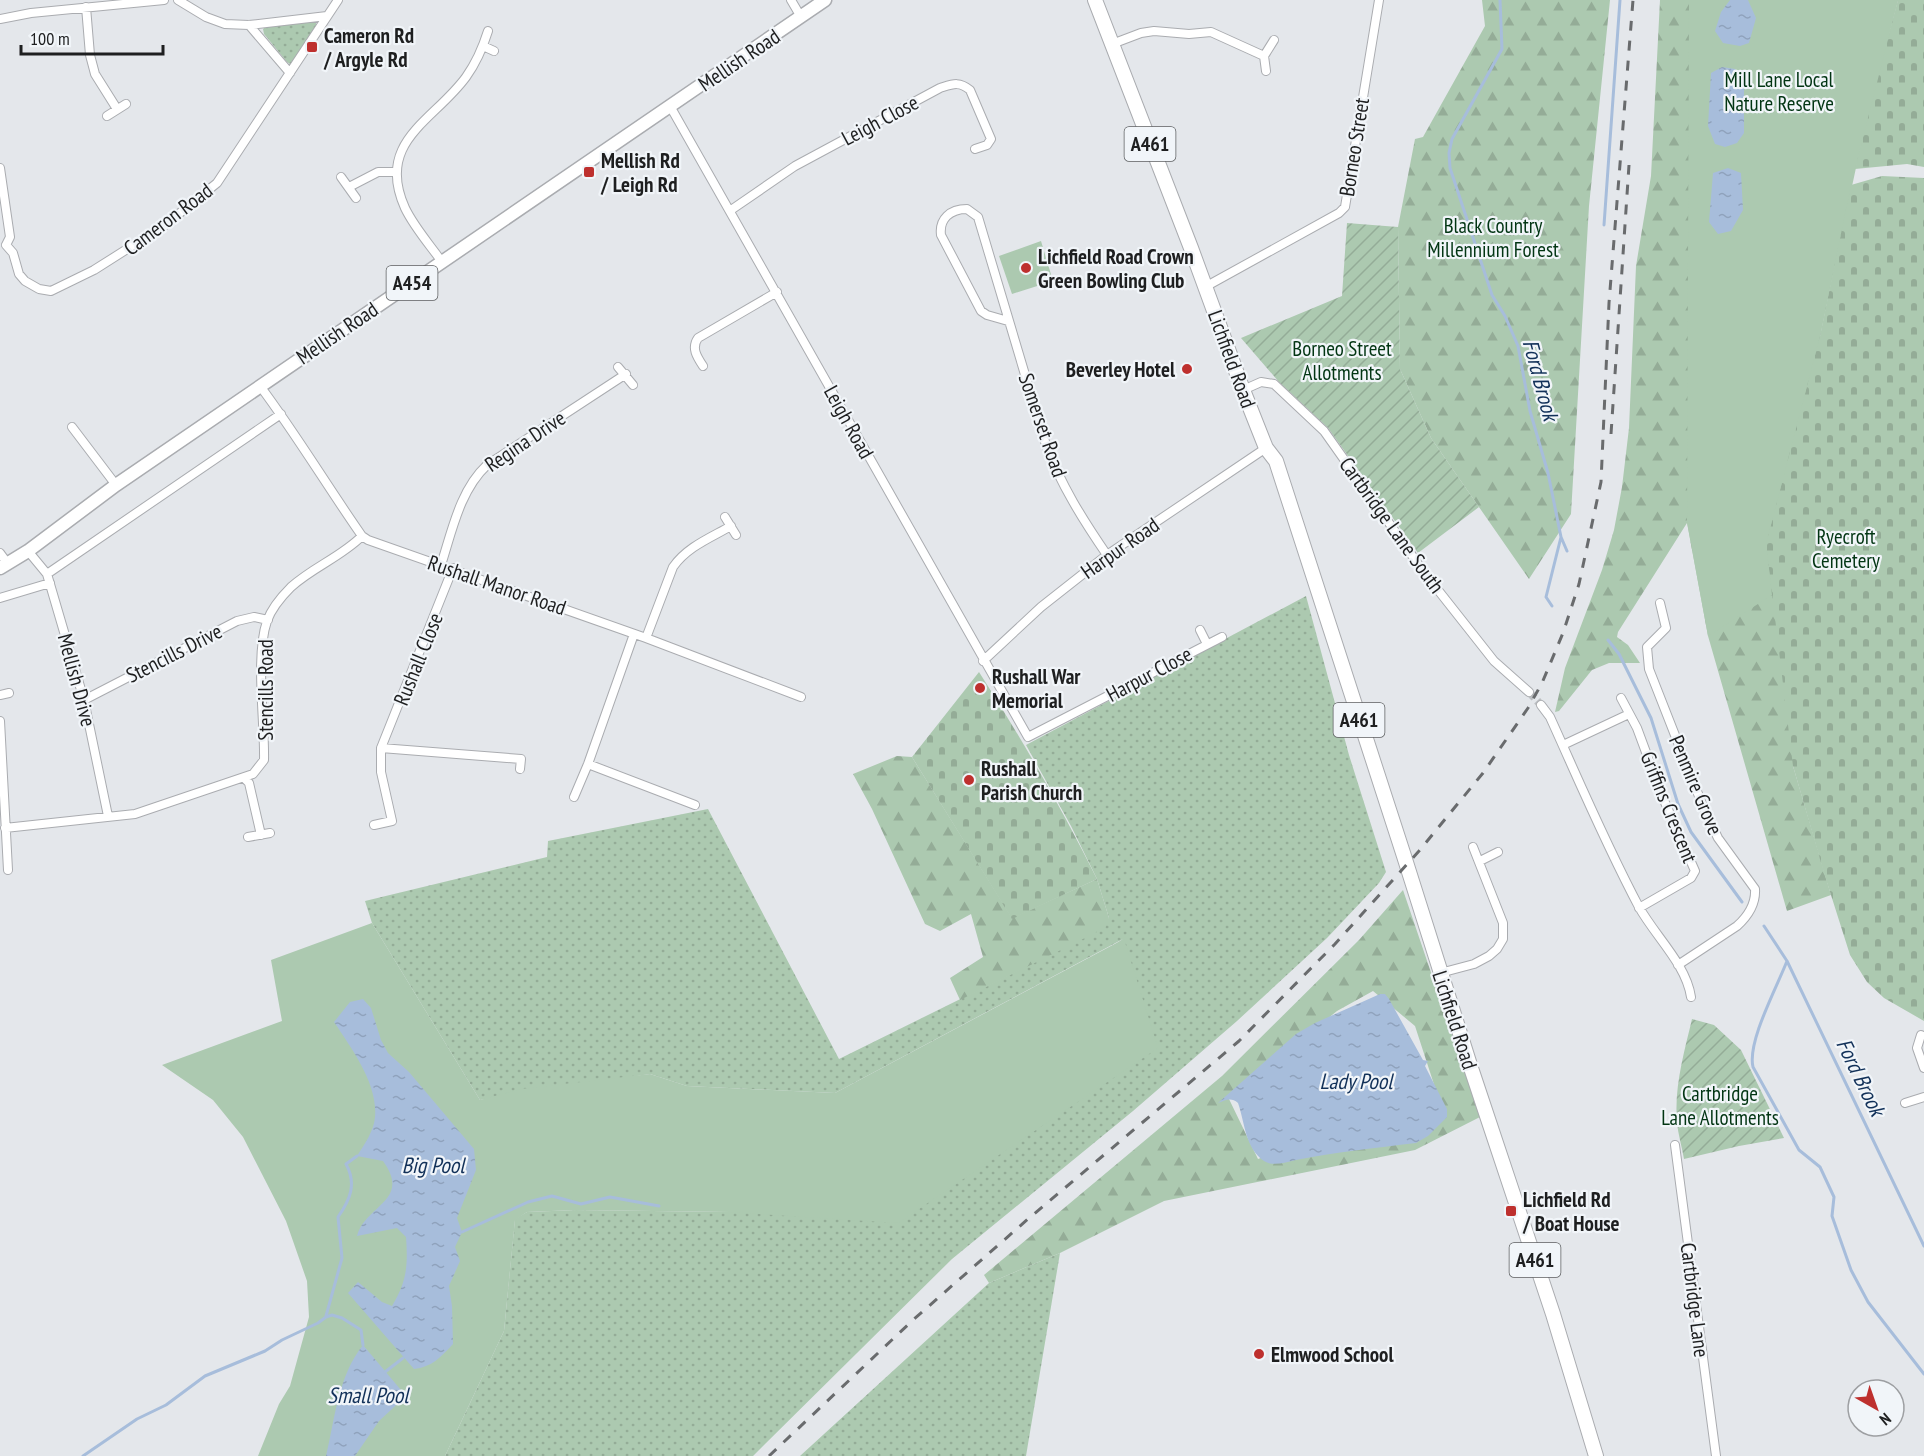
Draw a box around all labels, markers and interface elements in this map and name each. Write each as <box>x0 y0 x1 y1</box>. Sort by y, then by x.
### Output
scale bar <box>21 18 164 56</box>
place label: Cameron Rd / Argyle Rd <box>323 22 414 73</box>
street label: Mellish Road <box>693 23 785 97</box>
text: 100 m <box>30 27 70 50</box>
marker: Cameron Rd / Argyle Rd <box>305 40 319 54</box>
park label: Mill Lane Local Nature Reserve <box>1724 66 1834 117</box>
street label: Leigh Close <box>837 89 923 151</box>
street label: Borneo Street <box>1333 96 1375 198</box>
road number: A461 <box>1124 127 1176 161</box>
place label: Mellish Rd / Leigh Rd <box>600 147 680 198</box>
marker: Mellish Rd / Leigh Rd <box>582 165 596 179</box>
street label: Cameron Road <box>118 177 218 261</box>
park label: Black Country Millennium Forest <box>1427 212 1559 263</box>
place label: Lichfield Road Crown Green Bowling Club <box>1038 243 1194 294</box>
marker: Lichfield Road Crown Green Bowling Club <box>1019 261 1033 275</box>
road number: A454 <box>386 266 438 300</box>
street label: Mellish Road <box>291 296 383 370</box>
street label: Lichfield Road <box>1202 306 1262 412</box>
park label: Borneo Street Allotments <box>1292 335 1392 386</box>
water label: Ford Brook <box>1517 336 1566 426</box>
place label: Beverley Hotel <box>1066 356 1176 383</box>
marker: Beverley Hotel <box>1180 362 1194 376</box>
street label: Somerset Road <box>1013 370 1073 480</box>
street label: Leigh Road <box>818 381 880 463</box>
street label: Regina Drive <box>479 404 571 478</box>
street label: Cartbridge Lane South <box>1334 452 1450 598</box>
street label: Harpur Road <box>1076 511 1164 585</box>
park label: Ryecroft Cemetery <box>1812 523 1880 574</box>
street label: Rushall Manor Road <box>424 549 570 621</box>
street label: Rushall Close <box>387 609 449 709</box>
street label: Stencills Drive <box>122 617 226 689</box>
street label: Mellish Drive <box>52 630 102 730</box>
street label: Stencills Road <box>252 639 279 741</box>
street label: Harpur Close <box>1102 640 1196 708</box>
place label: Rushall War Memorial <box>992 663 1081 714</box>
marker: Rushall War Memorial <box>973 681 987 695</box>
road number: A461 <box>1334 703 1384 737</box>
street label: Penmire Grove <box>1663 731 1729 839</box>
street label: Griffins Crescent <box>1634 747 1704 867</box>
place label: Rushall Parish Church <box>981 755 1082 806</box>
marker: Rushall Parish Church <box>962 773 976 787</box>
street label: Lichfield Road <box>1426 967 1484 1073</box>
water label: Ford Brook <box>1830 1034 1893 1123</box>
water label: Lady Pool <box>1320 1067 1394 1095</box>
park label: Cartbridge Lane Allotments <box>1661 1080 1779 1131</box>
water label: Big Pool <box>402 1151 466 1179</box>
place label: Lichfield Rd / Boat House <box>1522 1186 1620 1237</box>
marker: Lichfield Rd / Boat House <box>1504 1204 1518 1218</box>
street label: Cartbridge Lane <box>1675 1241 1715 1359</box>
road number: A461 <box>1510 1243 1561 1277</box>
place label: Elmwood School <box>1271 1341 1394 1368</box>
marker: Elmwood School <box>1252 1347 1266 1361</box>
north arrow <box>1846 1378 1906 1438</box>
water label: Small Pool <box>328 1381 410 1409</box>
text: N <box>1876 1409 1895 1430</box>

